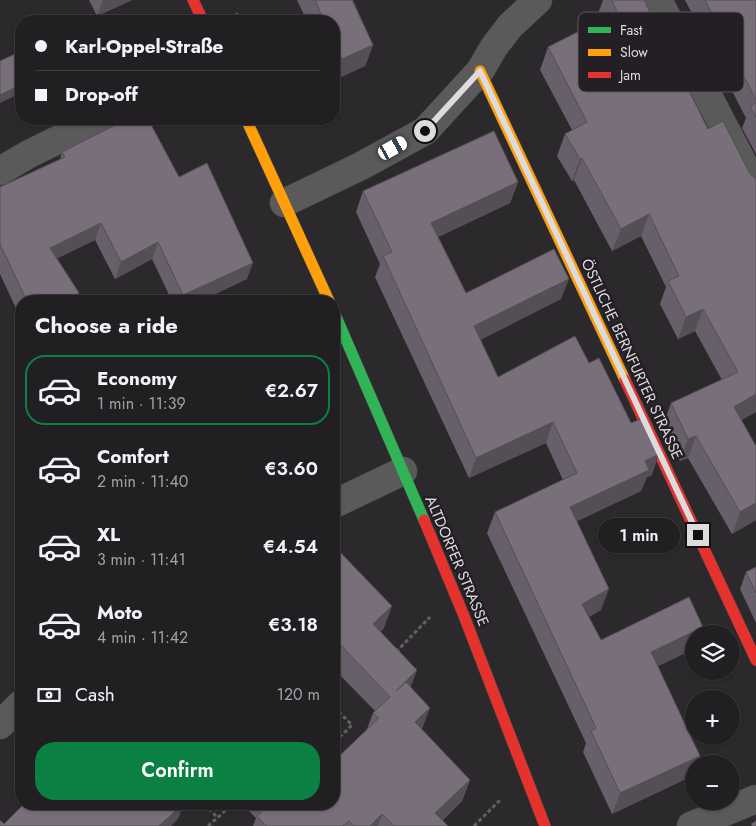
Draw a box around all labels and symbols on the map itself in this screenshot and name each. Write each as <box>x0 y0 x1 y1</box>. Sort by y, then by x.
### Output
legend <box>578 12 744 92</box>
text: Fast <box>620 20 643 40</box>
text: Slow <box>620 42 648 62</box>
text: Jam <box>618 65 641 85</box>
route start <box>414 120 436 142</box>
car <box>376 134 409 162</box>
street label: ÖSTLICHE BERNFURTER STRASSE <box>576 255 688 463</box>
street label: ALTDORFER STRASSE <box>420 492 494 630</box>
callout: 1 min <box>598 518 680 552</box>
route end <box>687 524 709 546</box>

